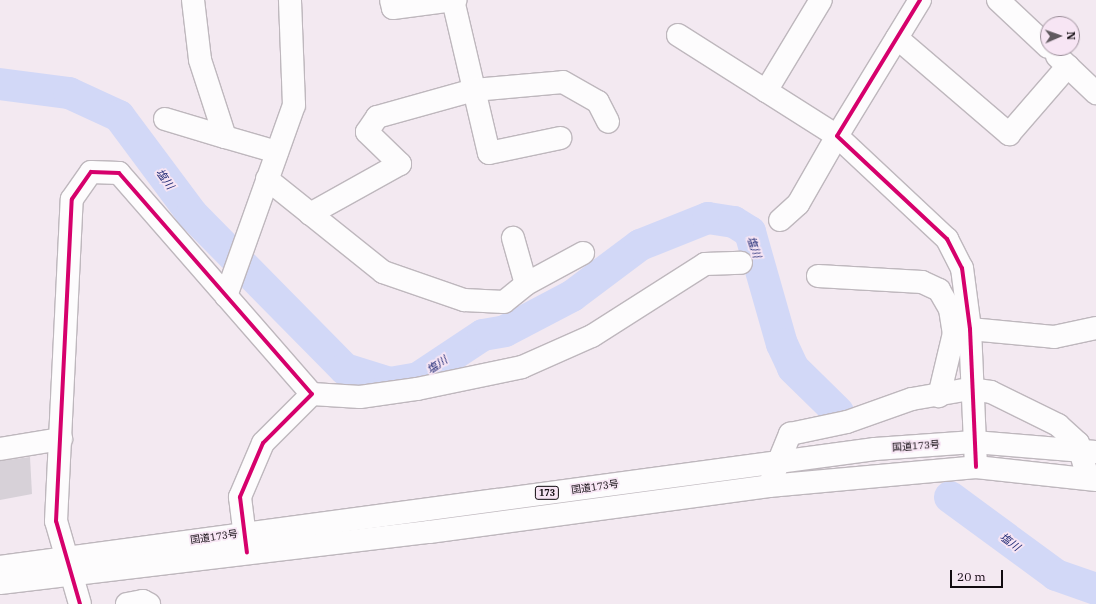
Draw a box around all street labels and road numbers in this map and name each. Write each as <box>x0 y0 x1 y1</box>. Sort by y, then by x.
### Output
street label: 国道173号 <box>892 438 940 454</box>
street label: 国道173号 <box>570 478 620 496</box>
road number: 173 <box>534 486 560 500</box>
street label: 国道173号 <box>189 528 239 546</box>

